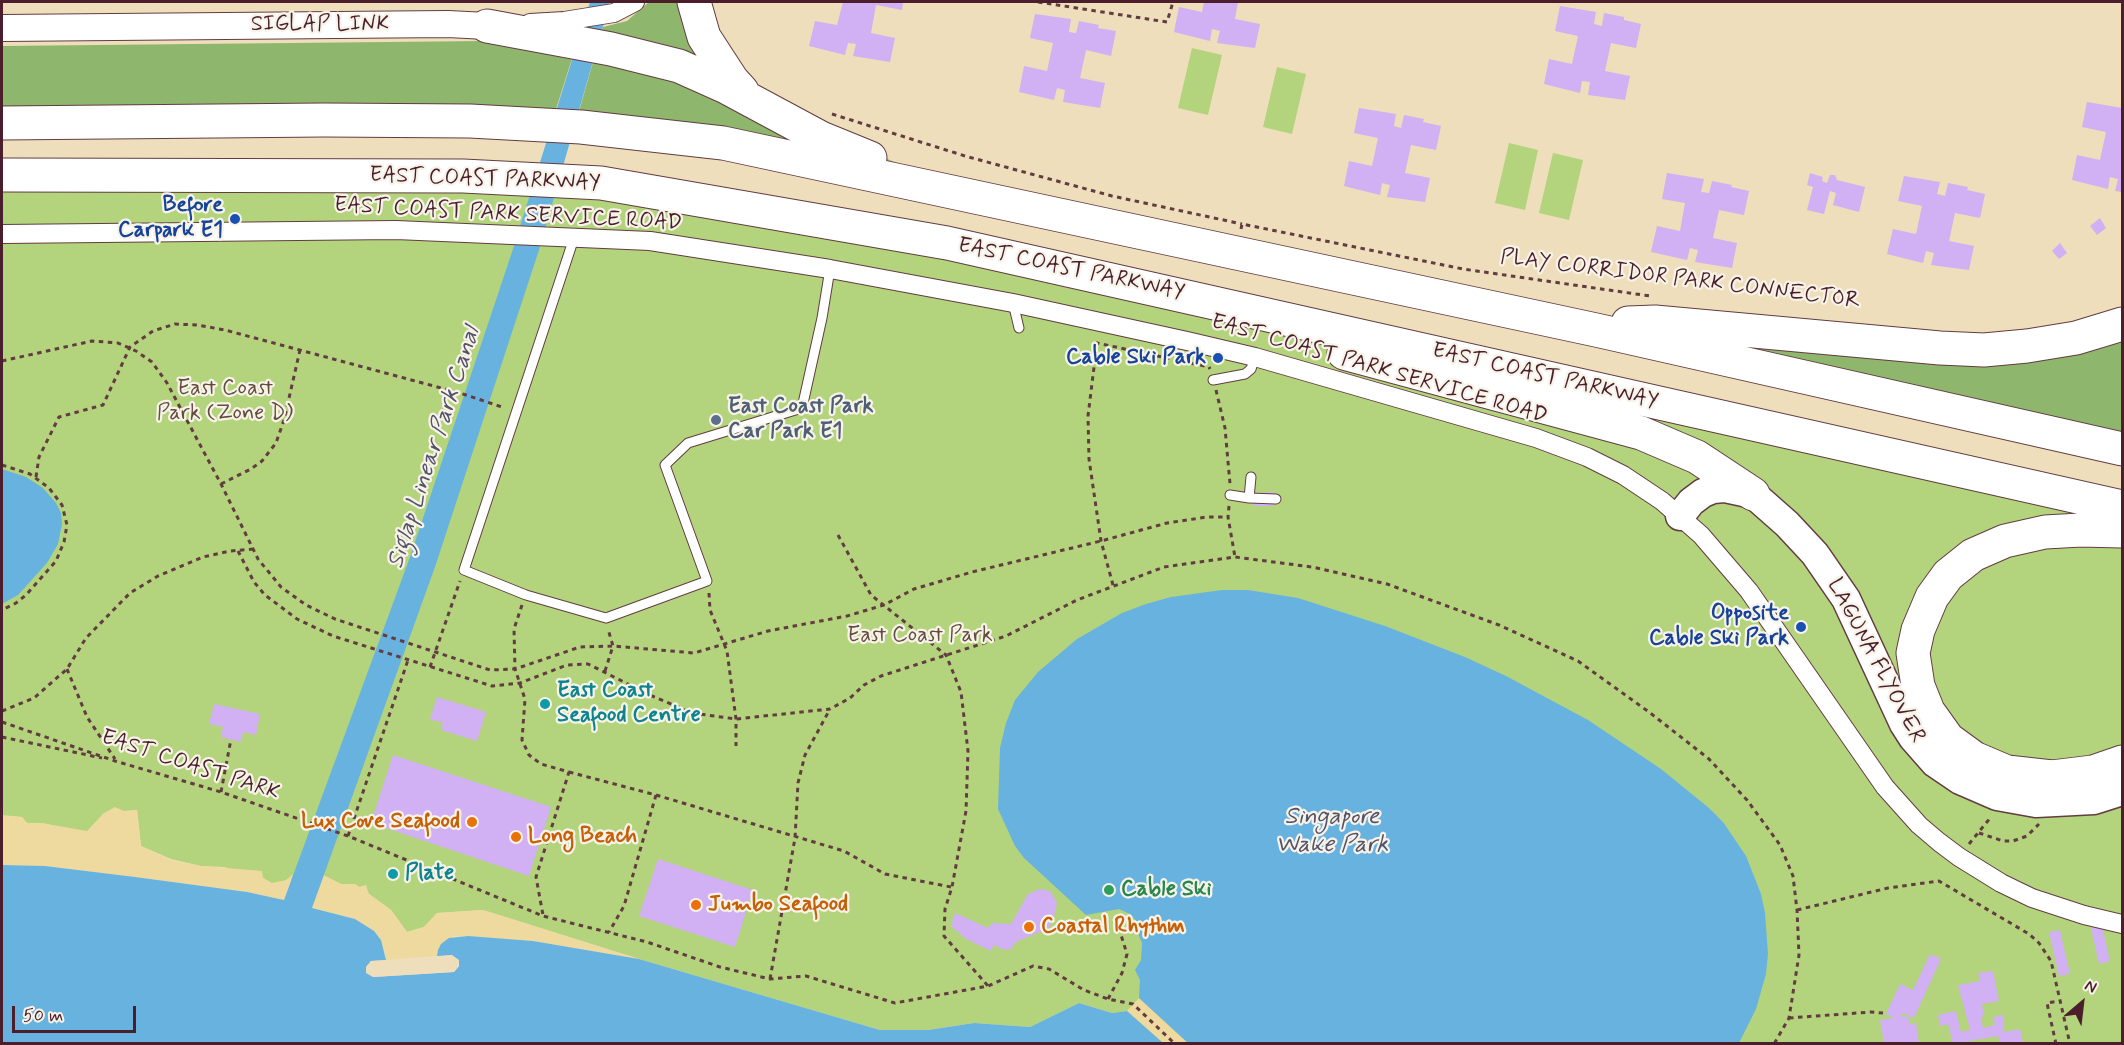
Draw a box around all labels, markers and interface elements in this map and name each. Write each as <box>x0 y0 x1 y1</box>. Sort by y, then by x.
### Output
street label: SIGLAP LINK <box>251 12 389 38</box>
street label: EAST COAST PARKWAY <box>369 163 601 197</box>
place label: Before Carpark E1 <box>118 193 223 244</box>
street label: EAST COAST PARK SERVICE ROAD <box>333 193 683 237</box>
marker: Before Carpark E1 <box>228 212 242 226</box>
street label: EAST COAST PARKWAY <box>955 233 1187 307</box>
street label: PLAY CORRIDOR PARK CONNECTOR <box>1499 245 1861 315</box>
street label: EAST COAST PARK SERVICE ROAD <box>1208 309 1550 431</box>
water label: Siglap Linear Park Canal <box>382 324 488 572</box>
street label: EAST COAST PARKWAY <box>1429 338 1661 416</box>
place label: Cable Ski Park <box>1066 345 1206 371</box>
marker: Cable Ski Park <box>1211 351 1225 365</box>
park label: East Coast Park (Zone D) <box>157 376 293 428</box>
place label: East Coast Park Car Park E1 <box>728 394 873 446</box>
marker: East Coast Park Car Park E1 <box>709 413 723 427</box>
street label: LAGUNA FLYOVER <box>1820 574 1930 748</box>
place label: Opposite Cable Ski Park <box>1649 601 1789 652</box>
marker: Opposite Cable Ski Park <box>1794 620 1808 634</box>
park label: East Coast Park <box>847 623 993 649</box>
place label: East Coast Seafood Centre <box>557 678 701 730</box>
marker: East Coast Seafood Centre <box>538 697 552 711</box>
street label: EAST COAST PARK <box>98 725 282 807</box>
water label: Singapore Wake Park <box>1276 804 1388 860</box>
place label: Lux Cove Seafood <box>301 809 460 835</box>
marker: Lux Cove Seafood <box>465 815 479 829</box>
place label: Long Beach <box>528 824 637 850</box>
marker: Long Beach <box>509 830 523 844</box>
place label: Plate <box>405 861 454 887</box>
marker: Plate <box>386 867 400 881</box>
place label: Cable Ski <box>1121 877 1211 903</box>
marker: Cable Ski <box>1102 883 1116 897</box>
place label: Jumbo Seafood <box>708 892 848 918</box>
marker: Jumbo Seafood <box>689 898 703 912</box>
place label: Coastal Rhythm <box>1041 914 1185 940</box>
marker: Coastal Rhythm <box>1022 920 1036 934</box>
north arrow <box>2052 973 2112 1033</box>
text: N <box>2081 975 2100 998</box>
scale bar <box>15 994 140 1032</box>
text: 50 m <box>23 1004 63 1028</box>

